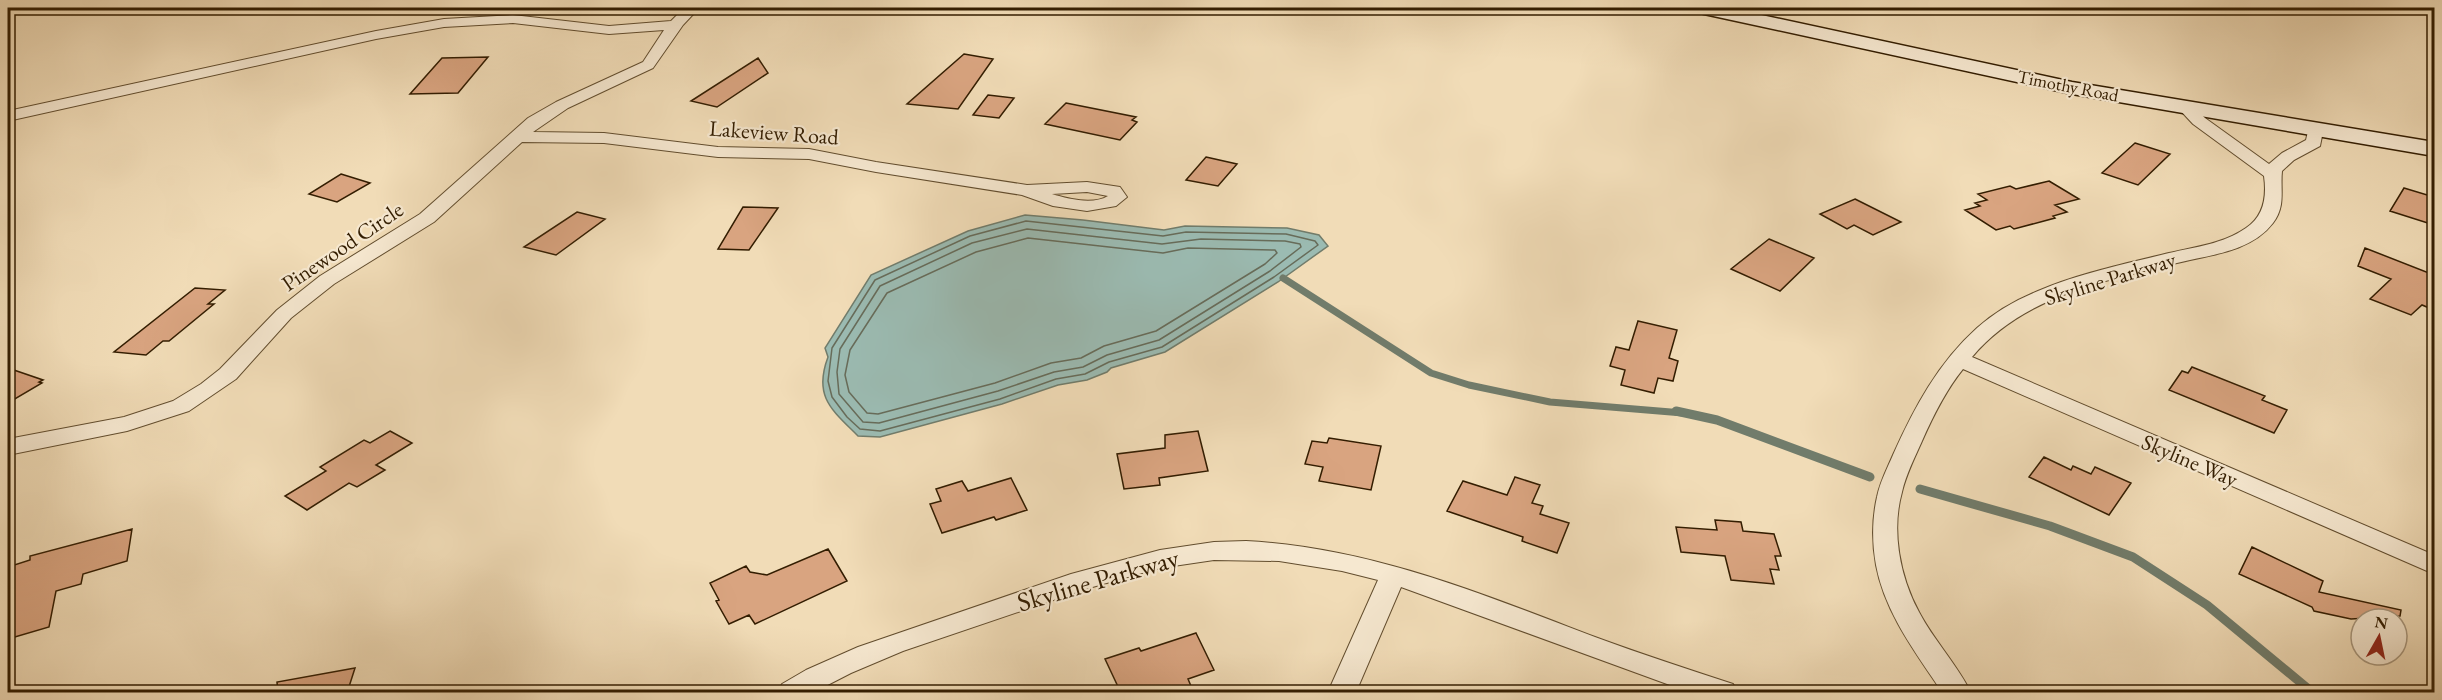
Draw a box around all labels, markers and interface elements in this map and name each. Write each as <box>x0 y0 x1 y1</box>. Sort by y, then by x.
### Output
street label: Timothy Road <box>2015 64 2122 107</box>
street label: Lakeview Road <box>708 114 841 152</box>
street label: Pinewood Circle <box>276 195 409 298</box>
street label: Skyline Parkway <box>2041 245 2180 312</box>
street label: Skyline Way <box>2137 427 2243 494</box>
street label: Skyline Parkway <box>1013 540 1183 619</box>
north arrow <box>2349 607 2409 667</box>
text: N <box>2373 611 2389 634</box>

